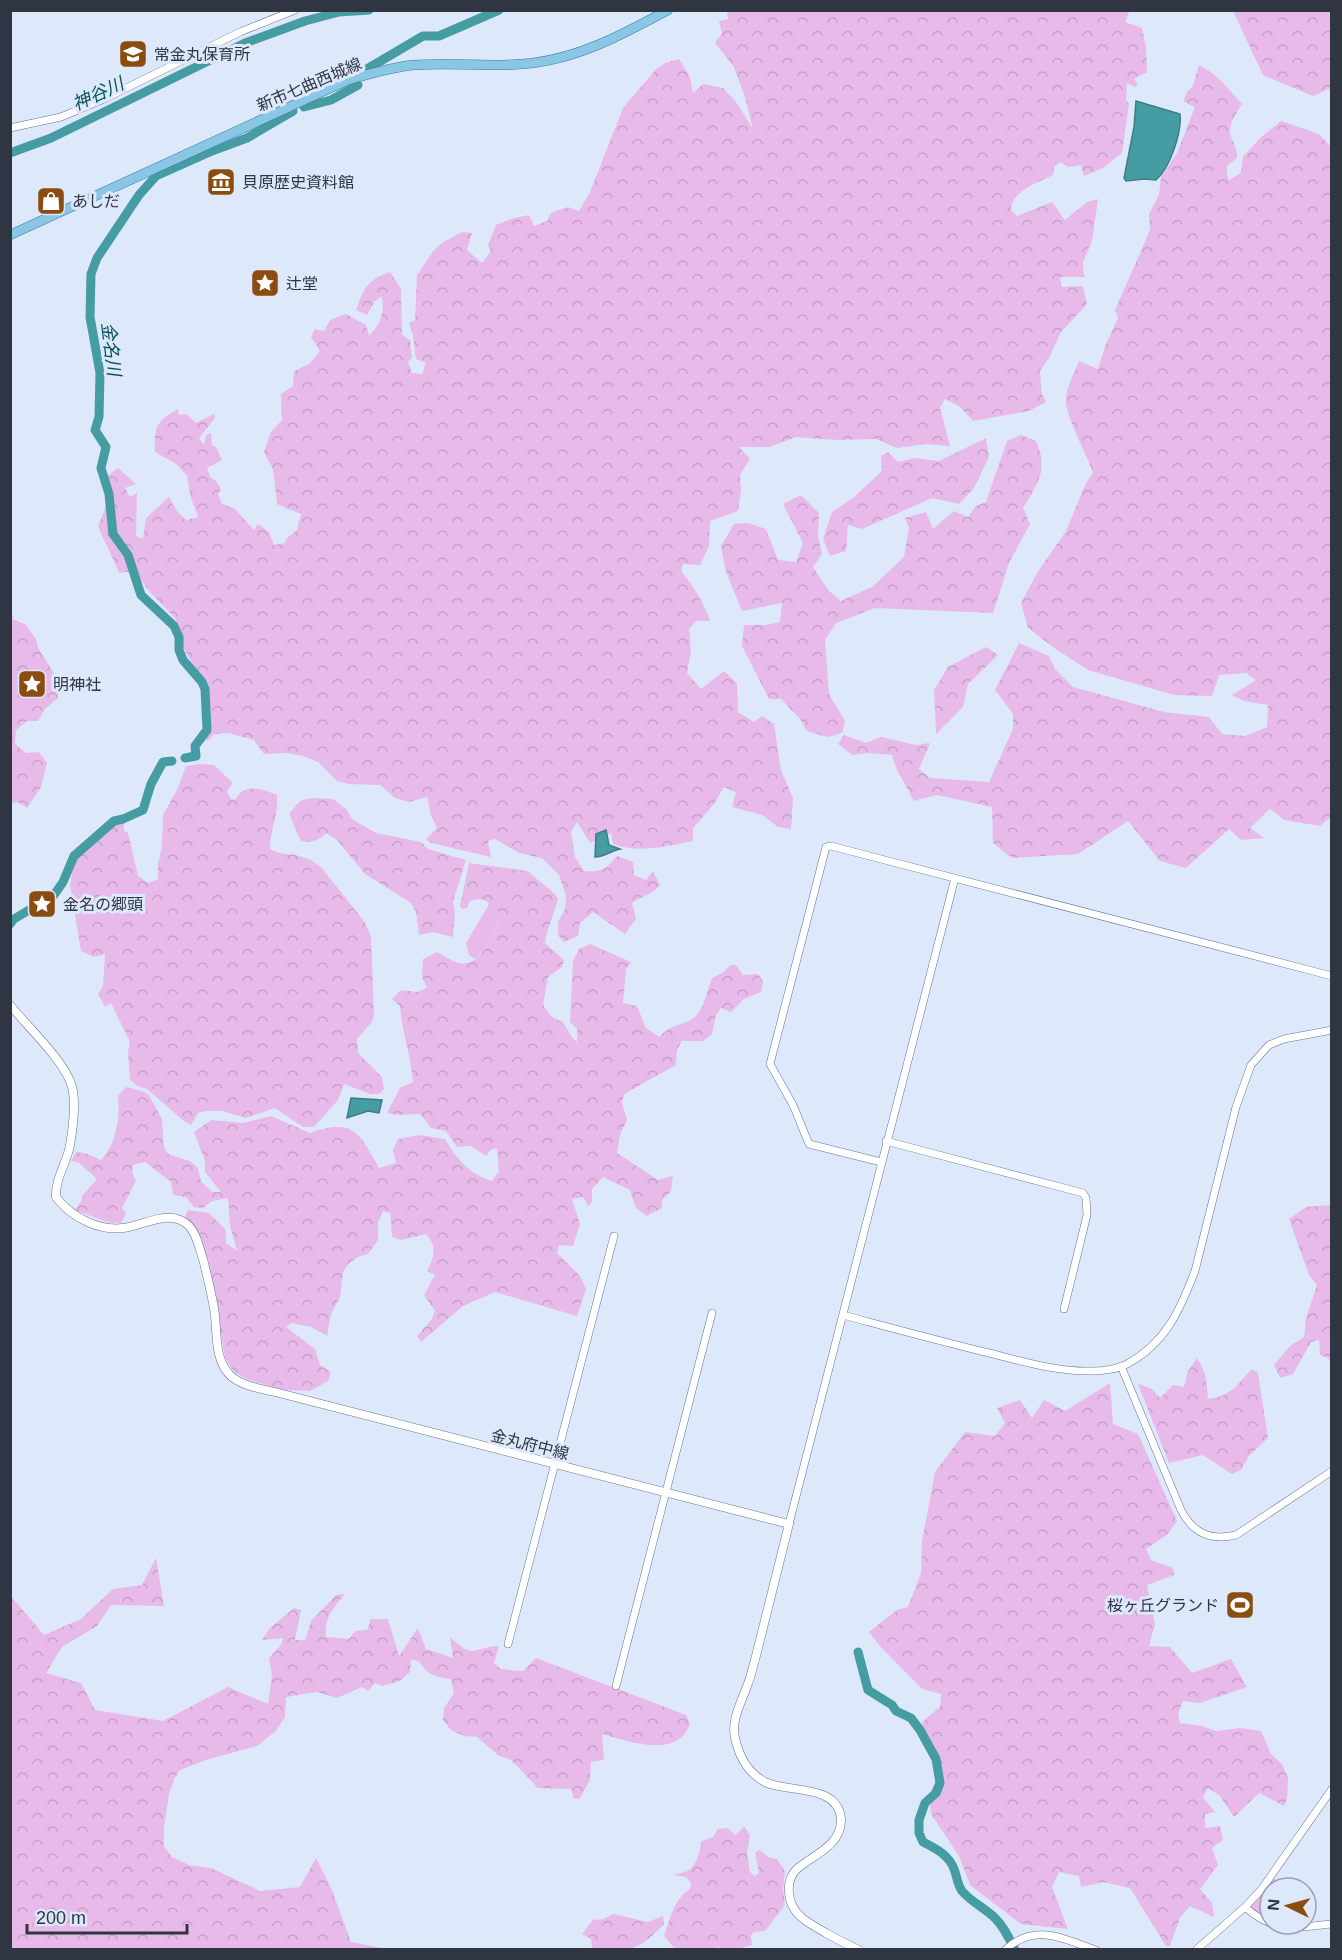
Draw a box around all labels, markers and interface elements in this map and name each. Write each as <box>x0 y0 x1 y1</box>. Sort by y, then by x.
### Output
school or university icon: 常金丸保育所 <box>117 38 149 70</box>
place label: 常金丸保育所 <box>154 46 250 63</box>
street label: 新市七曲西城線 <box>254 55 364 114</box>
water label: 神谷川 <box>69 73 129 114</box>
museum icon: 貝原歴史資料館 <box>205 166 237 198</box>
place label: 貝原歴史資料館 <box>242 174 354 191</box>
shop icon: あしだ <box>35 185 67 217</box>
place label: あしだ <box>72 193 120 210</box>
place icon: 辻堂 <box>249 267 281 299</box>
place label: 辻堂 <box>286 275 318 292</box>
water label: 金名川 <box>98 321 124 379</box>
place icon: 明神社 <box>16 668 48 700</box>
place label: 明神社 <box>53 676 101 693</box>
place icon: 金名の郷頭 <box>26 888 58 920</box>
place label: 金名の郷頭 <box>63 896 143 913</box>
street label: 金丸府中線 <box>489 1427 571 1462</box>
sports icon: 桜ヶ丘グランド <box>1224 1589 1256 1621</box>
place label: 桜ヶ丘グランド <box>1107 1597 1219 1614</box>
north arrow <box>1258 1876 1318 1936</box>
scale bar <box>27 1897 188 1935</box>
text: N <box>1265 1898 1283 1911</box>
text: 200 m <box>36 1908 86 1928</box>

